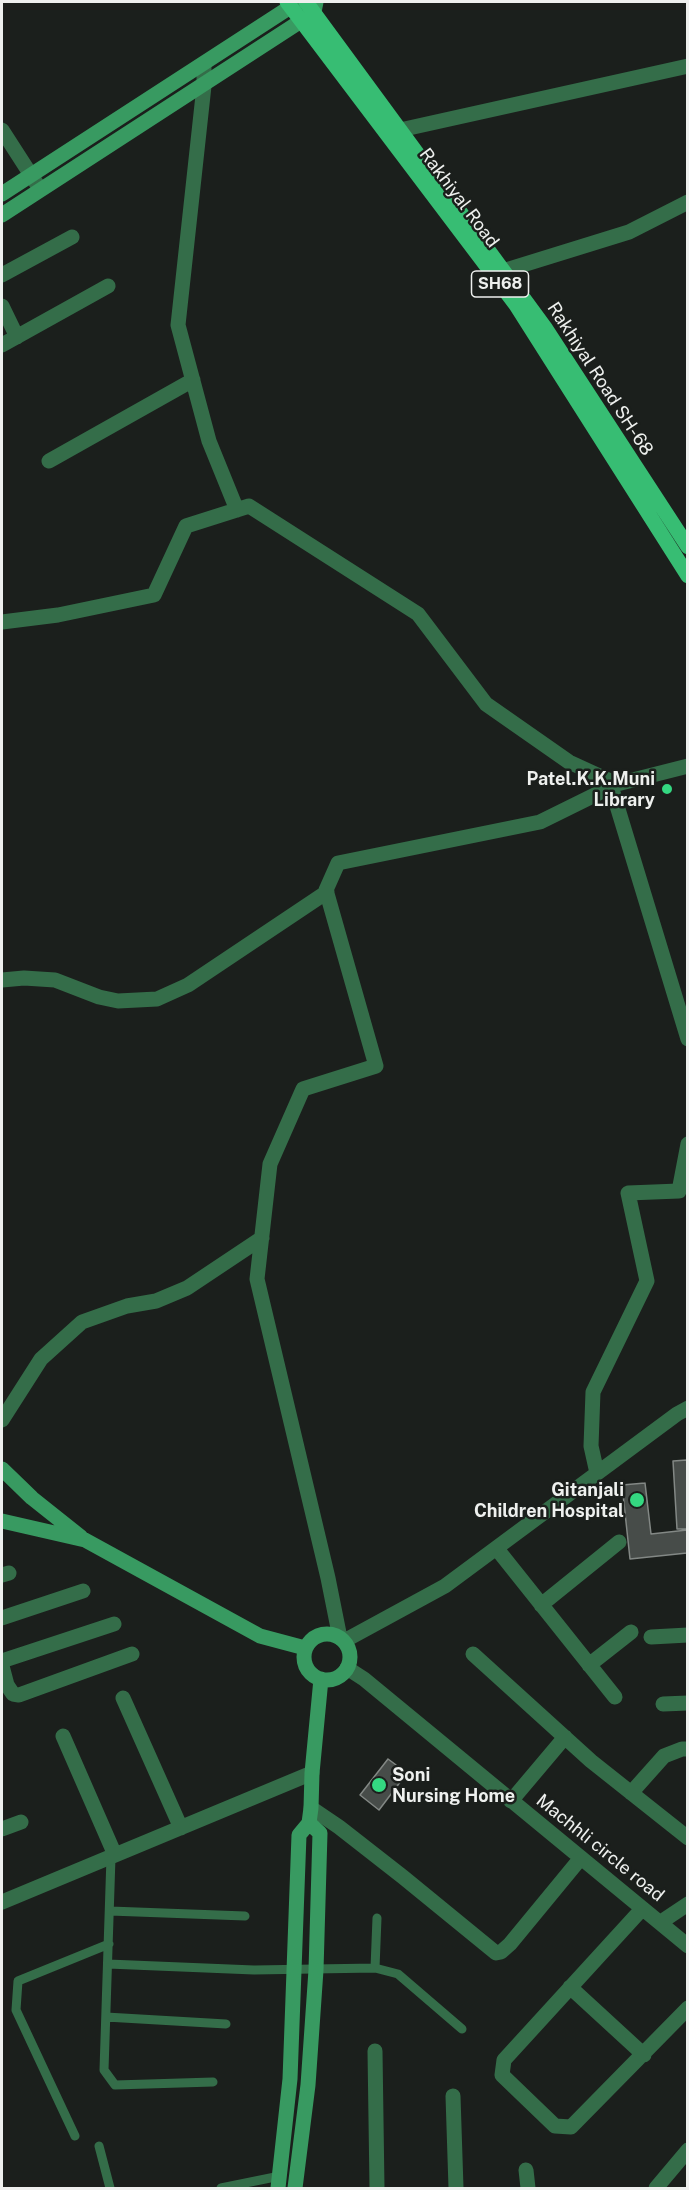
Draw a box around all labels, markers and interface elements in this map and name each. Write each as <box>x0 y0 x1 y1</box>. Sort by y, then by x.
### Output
street label: Rakhiyal Road <box>415 144 503 252</box>
road number: SH68 <box>472 271 528 297</box>
street label: Rakhiyal Road SH-68 <box>542 298 658 460</box>
place label: Patel.K.K.Muni Library <box>526 768 655 810</box>
marker: Patel.K.K.Muni Library <box>660 782 674 796</box>
place label: Gitanjali Children Hospital <box>474 1479 624 1522</box>
marker: Gitanjali Children Hospital <box>628 1491 646 1509</box>
place label: Soni Nursing Home <box>392 1764 515 1806</box>
marker: Soni Nursing Home <box>370 1776 388 1794</box>
street label: Machhli circle road <box>532 1790 668 1906</box>

